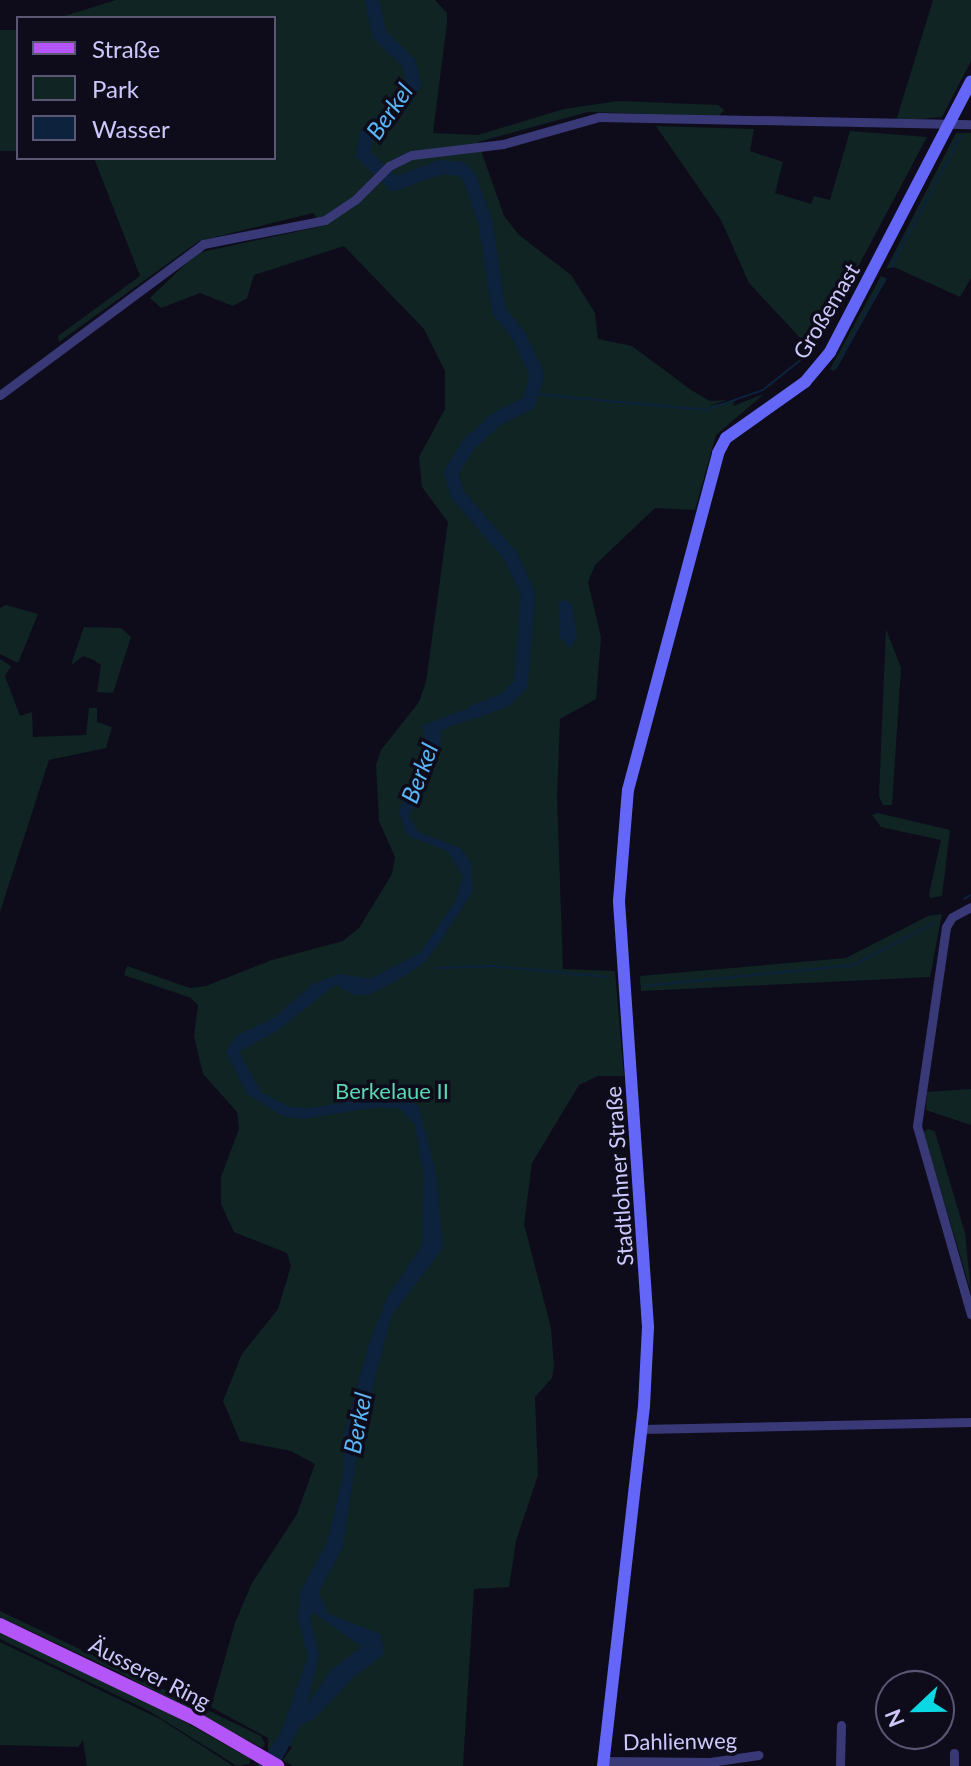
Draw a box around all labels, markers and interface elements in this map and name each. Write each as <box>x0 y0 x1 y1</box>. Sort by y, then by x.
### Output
legend <box>16 16 276 160</box>
text: Straße <box>92 34 160 63</box>
text: Park <box>92 74 139 103</box>
water label: Berkel <box>360 78 418 144</box>
text: Wasser <box>92 114 170 143</box>
street label: Großemast <box>787 258 865 364</box>
water label: Berkel <box>395 739 443 807</box>
park label: Berkelaue II <box>335 1078 449 1104</box>
street label: Stadtlohner Straße <box>600 1085 638 1267</box>
water label: Berkel <box>337 1390 377 1456</box>
street label: Äusserer Ring <box>85 1631 215 1715</box>
north arrow <box>875 1670 955 1750</box>
text: N <box>878 1706 910 1731</box>
street label: Dahlienweg <box>623 1727 737 1755</box>

